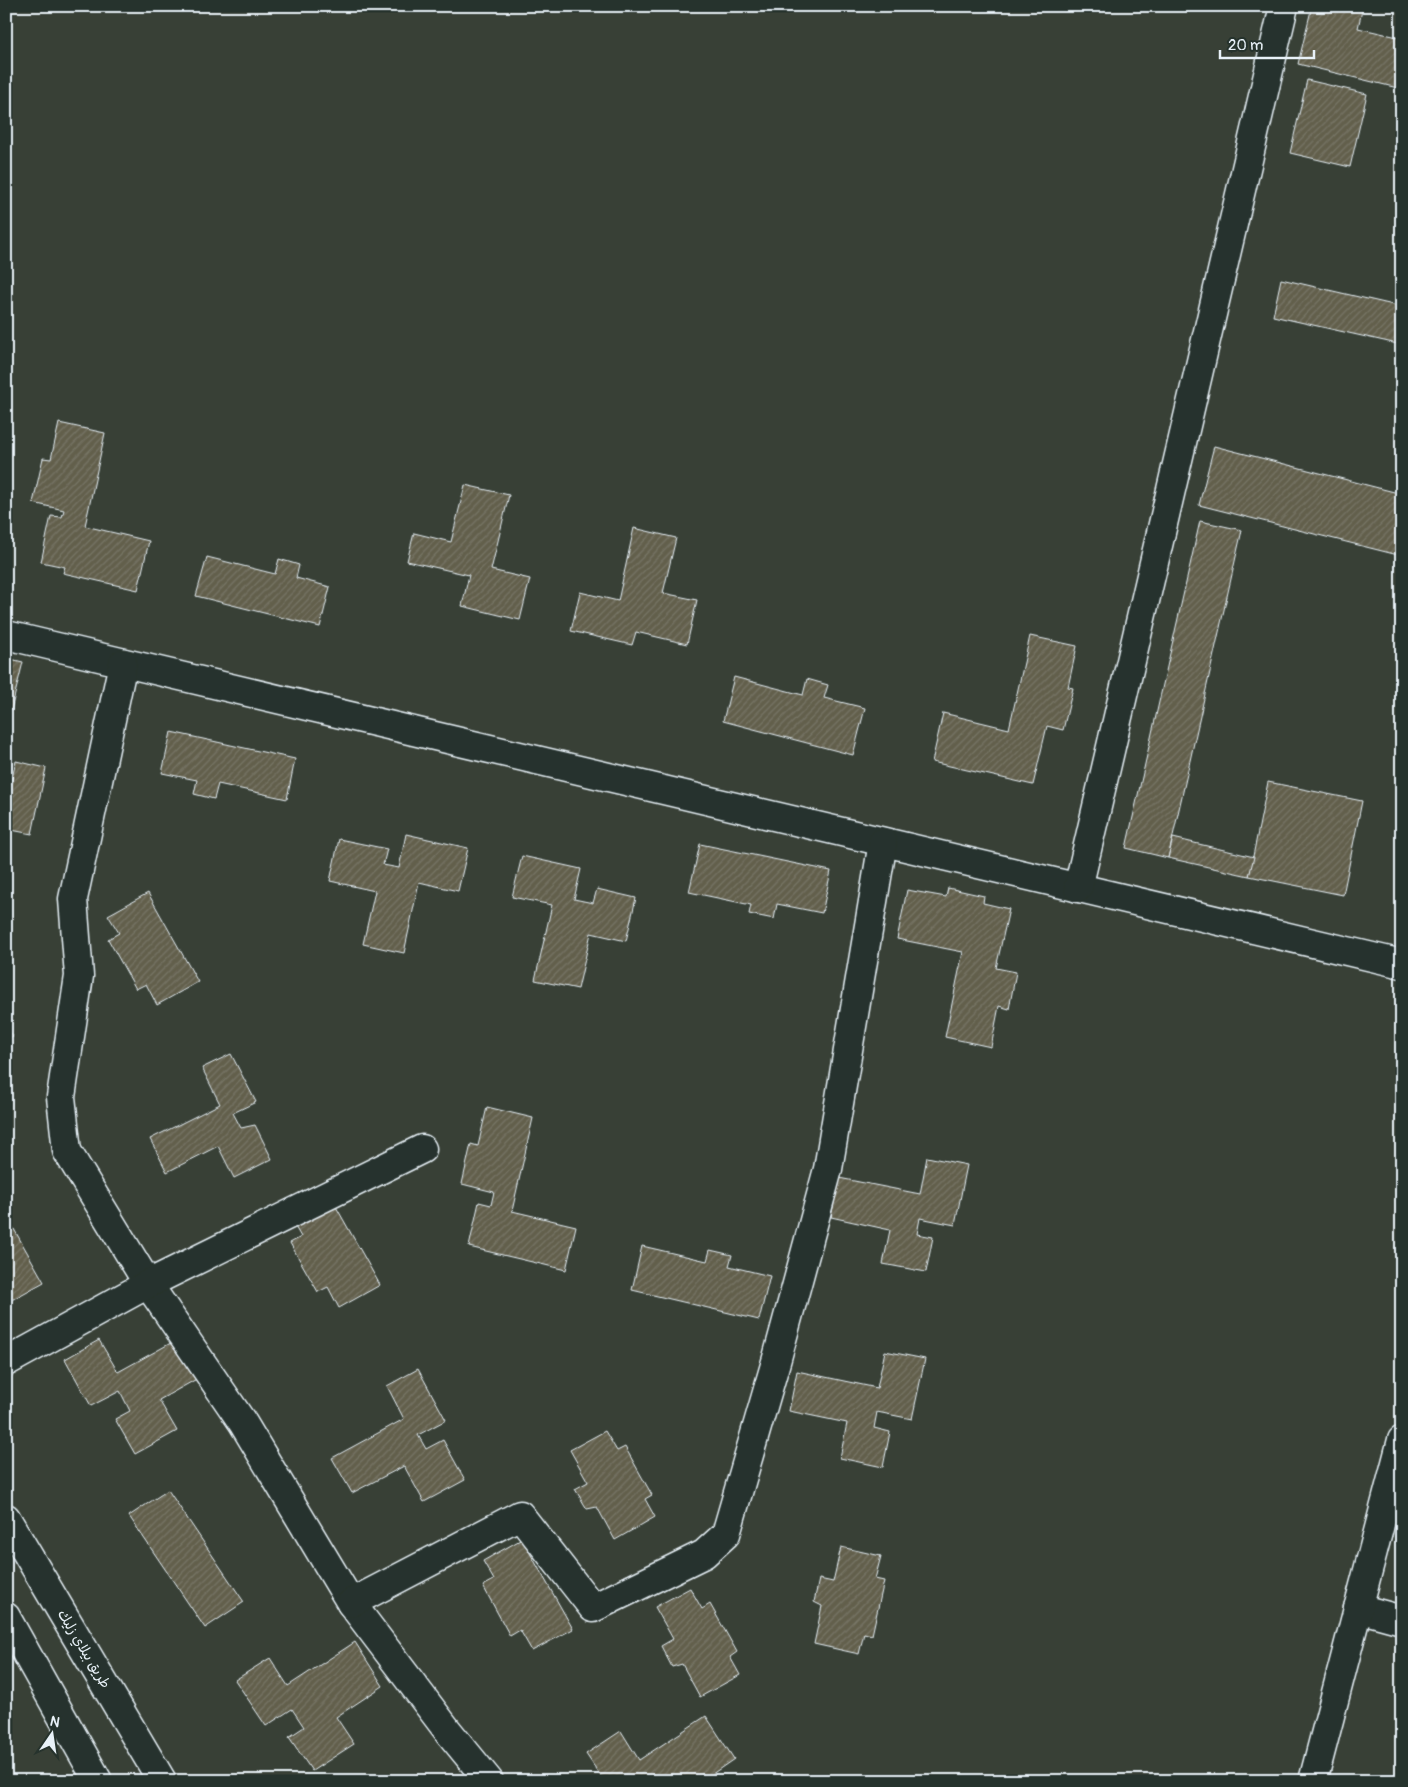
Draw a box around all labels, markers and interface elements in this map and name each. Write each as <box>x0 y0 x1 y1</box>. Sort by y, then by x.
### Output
scale bar <box>1220 28 1314 60</box>
text: 20 m <box>1228 36 1263 55</box>
street label: طريق بيلاي زليك <box>52 1606 114 1693</box>
north arrow <box>28 1710 78 1760</box>
text: N <box>48 1712 61 1731</box>

